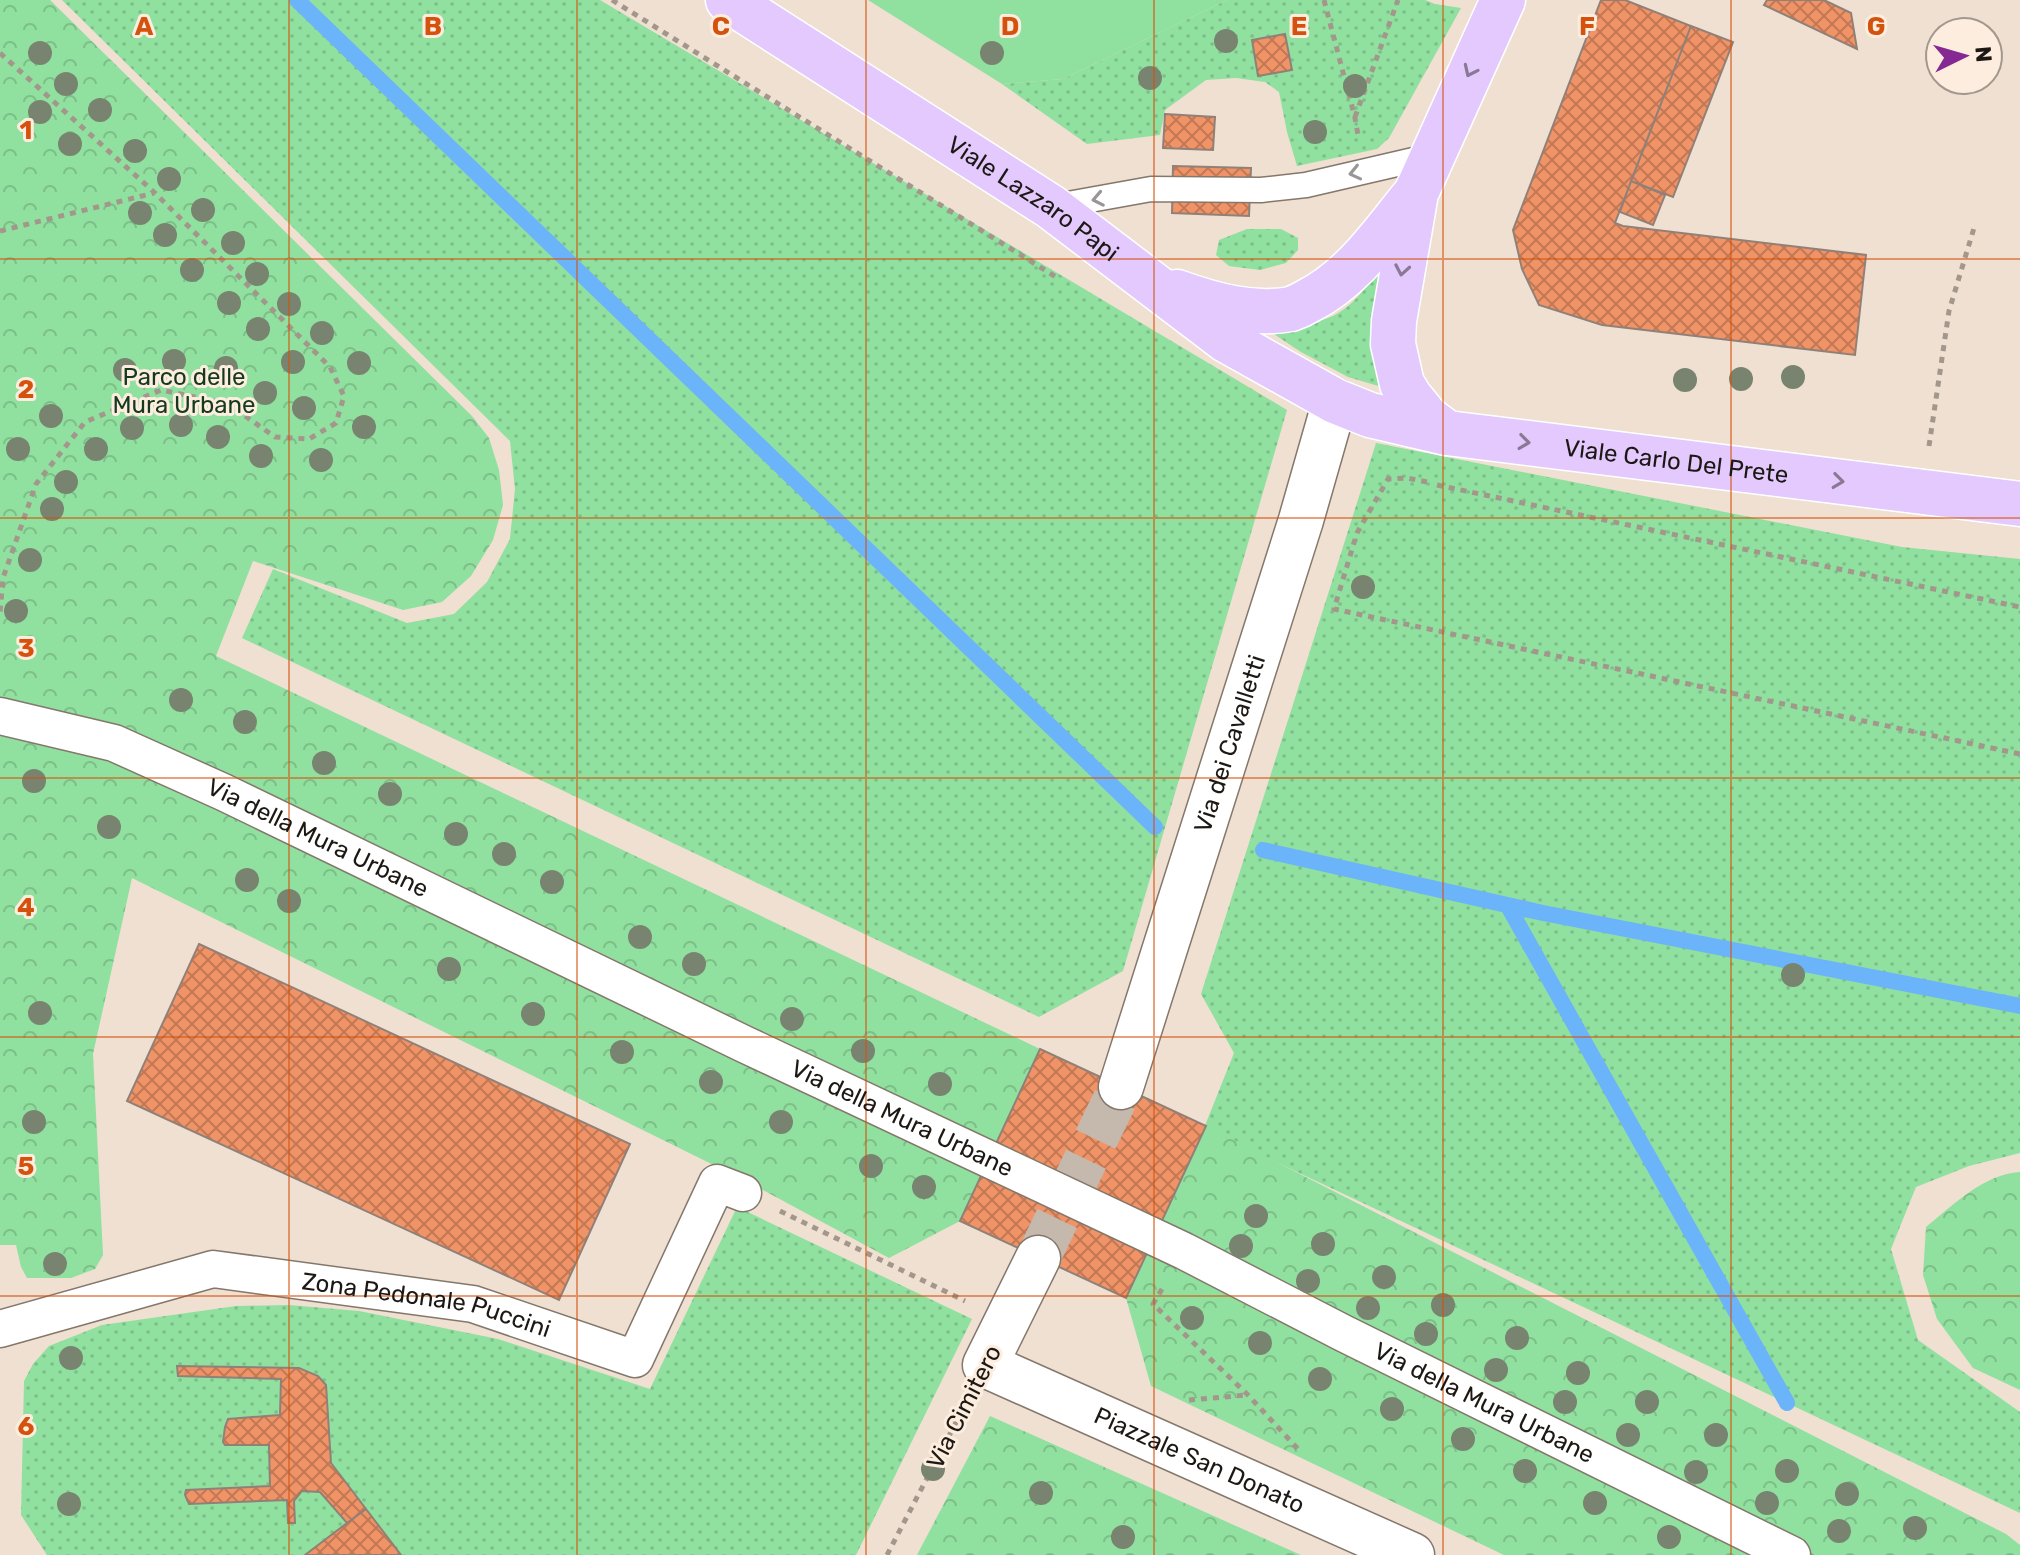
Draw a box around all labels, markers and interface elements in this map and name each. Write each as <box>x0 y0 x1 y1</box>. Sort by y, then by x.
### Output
text: A <box>135 11 154 42</box>
text: B <box>424 11 442 42</box>
text: C <box>712 11 730 42</box>
text: D <box>1001 11 1019 42</box>
text: E <box>1291 11 1307 42</box>
text: F <box>1579 11 1595 42</box>
text: G <box>1867 11 1885 42</box>
north arrow <box>1924 16 2004 96</box>
text: N <box>1969 45 1998 63</box>
one-way arrow <box>1464 63 1480 77</box>
text: 1 <box>20 115 32 146</box>
street label: Viale Lazzaro Papi <box>942 130 1124 267</box>
one-way arrow <box>1349 164 1363 181</box>
one-way arrow <box>1091 189 1105 206</box>
one-way arrow <box>1394 263 1411 276</box>
park label: Parco delle Mura Urbane <box>112 363 256 419</box>
text: 2 <box>18 374 34 405</box>
one-way arrow <box>1518 434 1531 451</box>
street label: Viale Carlo Del Prete <box>1562 434 1790 489</box>
one-way arrow <box>1832 473 1845 490</box>
text: 3 <box>17 633 35 664</box>
street label: Via dei Cavalletti <box>1189 652 1271 836</box>
street label: Via della Mura Urbane <box>203 773 433 903</box>
text: 4 <box>17 892 35 923</box>
street label: Via della Mura Urbane <box>786 1054 1018 1183</box>
text: 5 <box>18 1151 34 1182</box>
street label: Zona Pedonale Puccini <box>300 1267 554 1343</box>
street label: Via della Mura Urbane <box>1369 1337 1599 1469</box>
street label: Via Cimitero <box>921 1340 1007 1474</box>
street label: Piazzale San Donato <box>1090 1401 1309 1519</box>
text: 6 <box>18 1411 35 1442</box>

